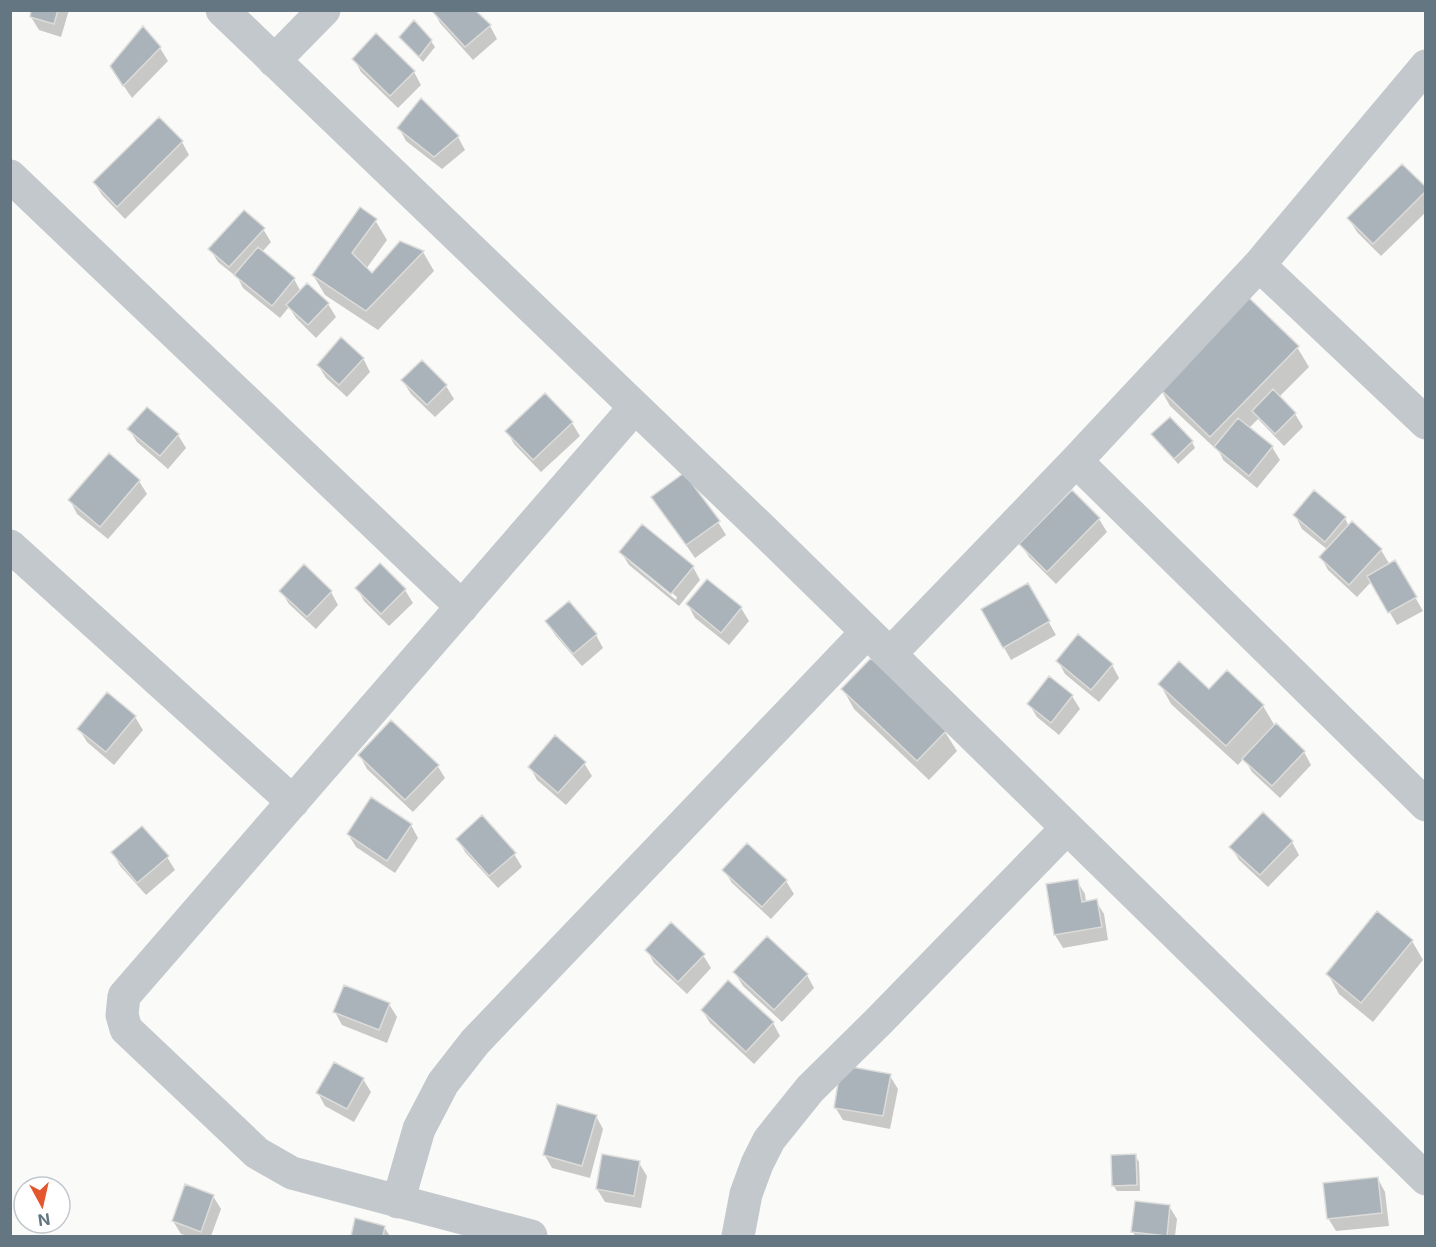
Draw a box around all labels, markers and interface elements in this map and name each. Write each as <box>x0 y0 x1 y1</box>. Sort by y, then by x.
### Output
north arrow <box>12 1175 72 1235</box>
text: N <box>37 1209 52 1231</box>

